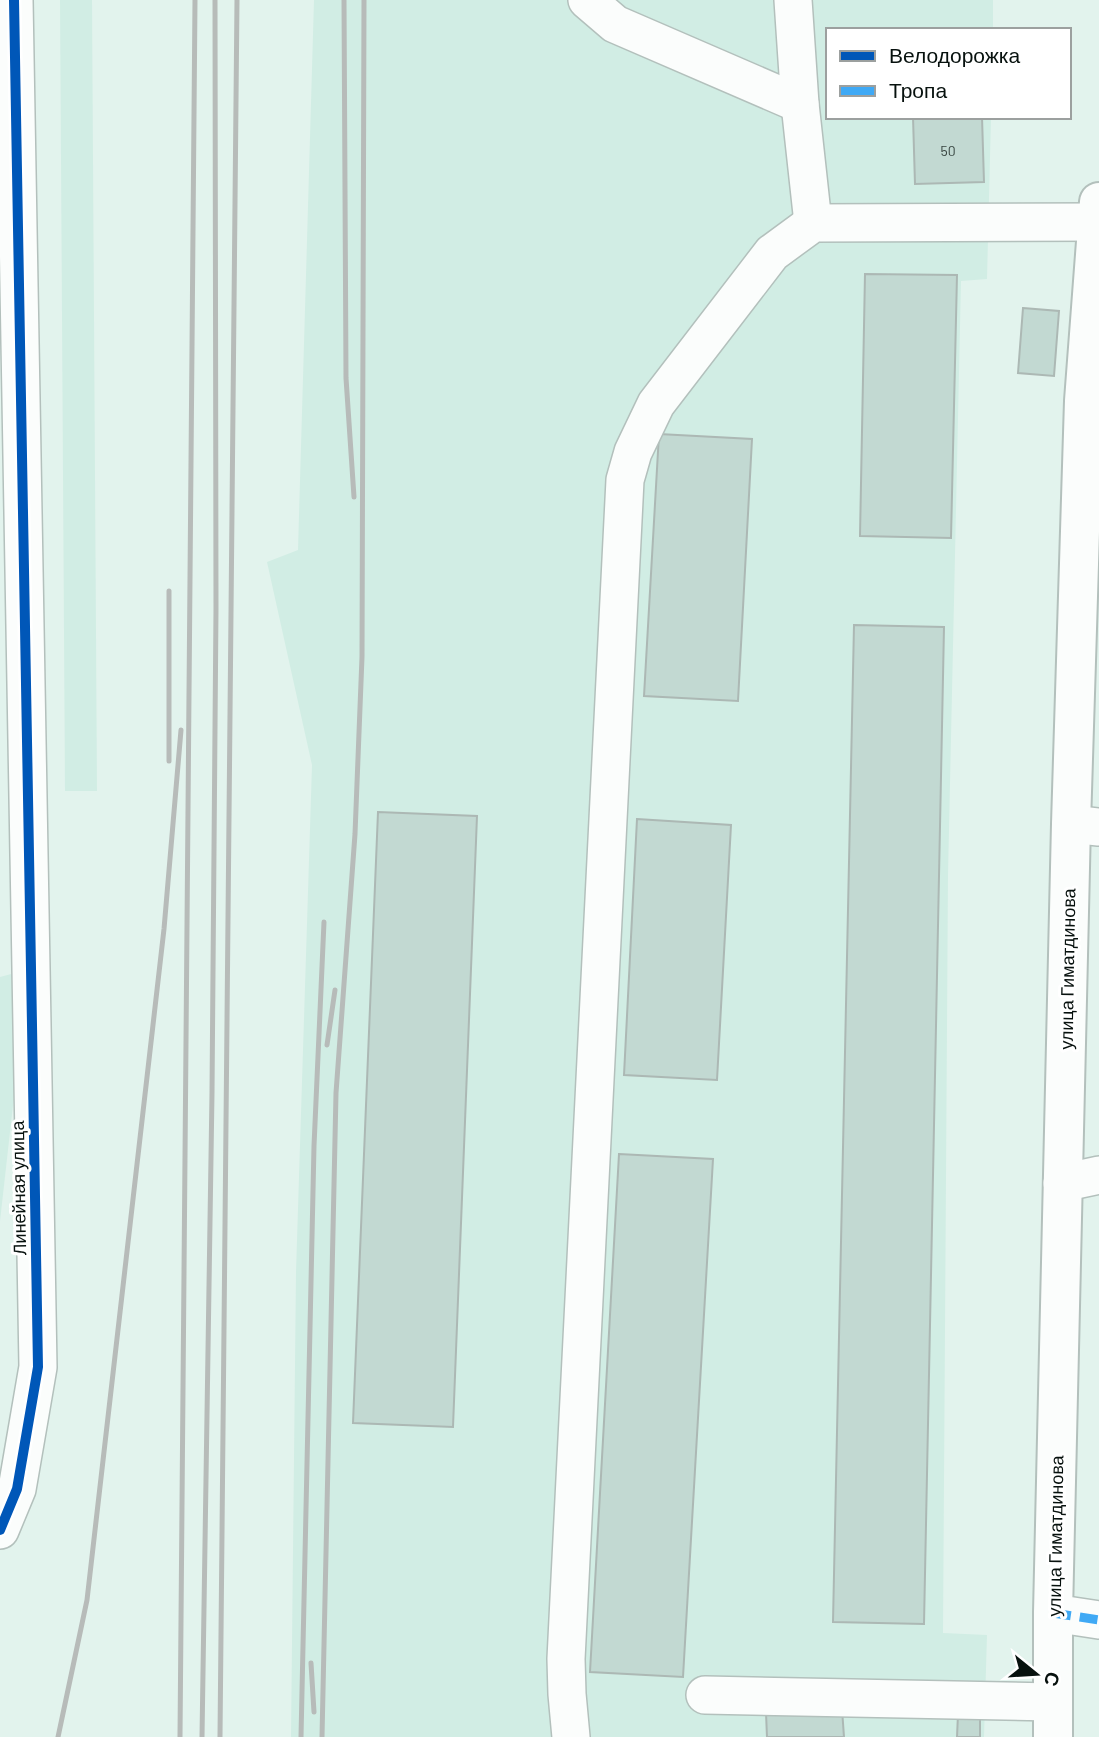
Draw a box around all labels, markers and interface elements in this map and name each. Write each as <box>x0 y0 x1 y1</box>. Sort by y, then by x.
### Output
legend <box>826 28 1071 119</box>
text: Велодорожка <box>889 42 1020 67</box>
text: Тропа <box>889 77 947 102</box>
house number: 50 <box>940 142 956 159</box>
street label: улица Гиматдинова <box>1055 887 1079 1050</box>
street label: Линейная улица <box>6 1120 30 1256</box>
street label: улица Гиматдинова <box>1043 1454 1067 1617</box>
north arrow <box>1001 1639 1071 1709</box>
text: С <box>1040 1669 1066 1690</box>

